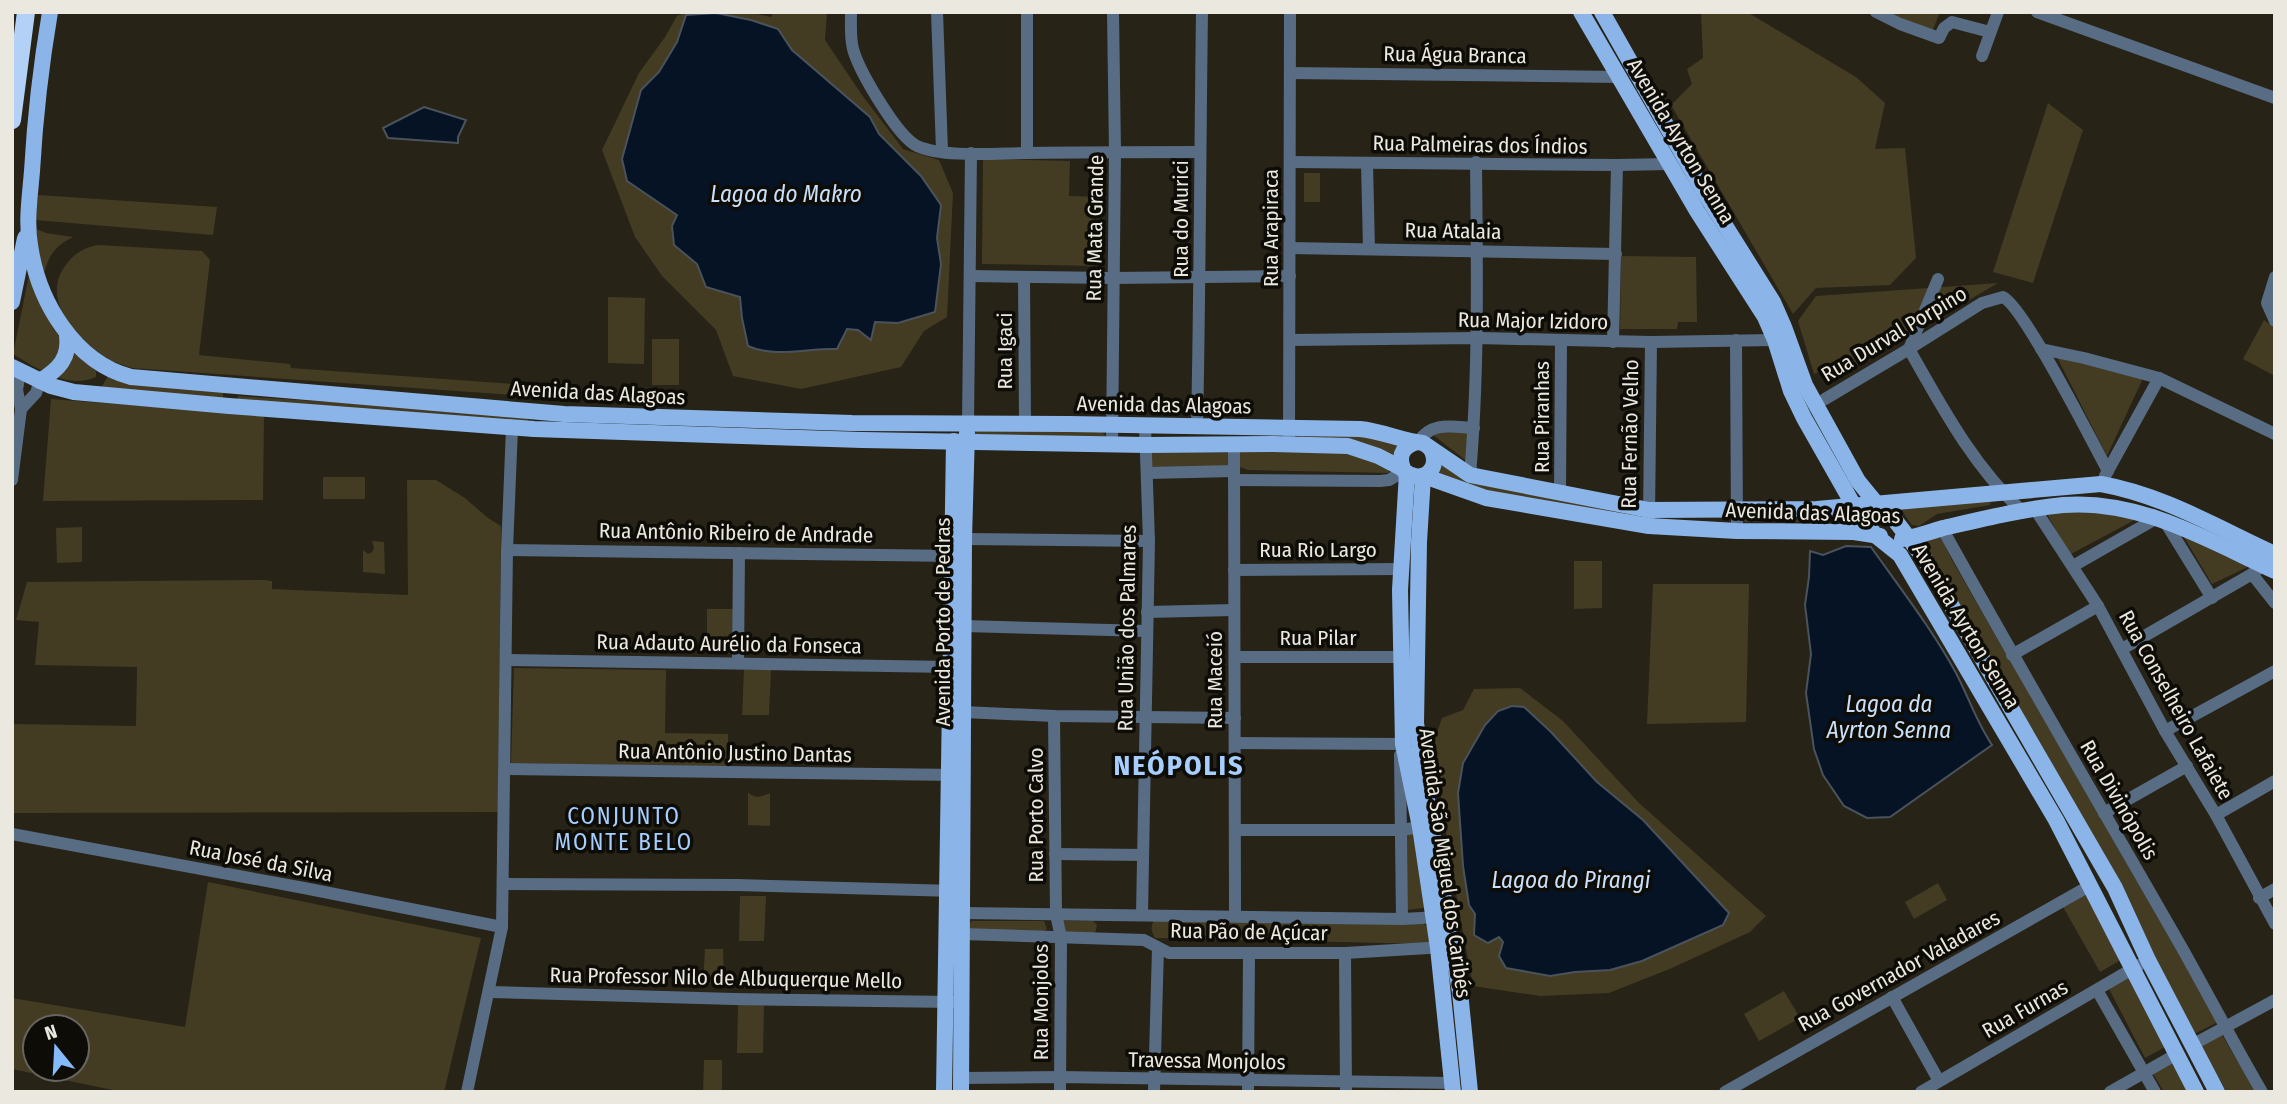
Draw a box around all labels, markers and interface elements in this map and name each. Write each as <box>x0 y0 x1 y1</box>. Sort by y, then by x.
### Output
street label: Rua Água Branca <box>1383 41 1527 69</box>
street label: Avenida Ayrton Senna <box>1621 54 1741 228</box>
street label: Rua Palmeiras dos Índios <box>1372 130 1588 160</box>
street label: Rua Mata Grande <box>1081 155 1109 301</box>
street label: Rua do Murici <box>1168 160 1194 278</box>
street label: Rua Arapiraca <box>1258 169 1284 287</box>
water label: Lagoa do Makro <box>710 180 862 208</box>
street label: Rua Atalaia <box>1404 217 1502 245</box>
street label: Rua Durval Porpino <box>1817 280 1971 388</box>
street label: Rua Major Izidoro <box>1458 307 1608 335</box>
street label: Rua Igaci <box>992 312 1018 390</box>
street label: Rua Fernão Velho <box>1616 359 1644 509</box>
street label: Rua Piranhas <box>1529 361 1555 473</box>
street label: Avenida das Alagoas <box>510 375 686 411</box>
street label: Avenida das Alagoas <box>1076 390 1252 420</box>
street label: Avenida das Alagoas <box>1725 497 1901 529</box>
street label: Avenida Porto de Pedras <box>930 517 956 727</box>
street label: Rua Antônio Ribeiro de Andrade <box>599 518 873 548</box>
street label: Rua União dos Palmares <box>1112 524 1142 732</box>
street label: Rua Rio Largo <box>1259 537 1377 563</box>
street label: Avenida Ayrton Senna <box>1906 539 2026 713</box>
street label: Rua Conselheiro Lafaiete <box>2113 606 2239 804</box>
street label: Rua Pilar <box>1280 625 1357 651</box>
street label: Rua Adauto Aurélio da Fonseca <box>596 629 862 659</box>
street label: Rua Maceió <box>1202 631 1228 729</box>
water label: Lagoa da Ayrton Senna <box>1826 690 1951 744</box>
street label: Avenida São Miguel dos Caribés <box>1413 727 1477 1000</box>
street label: Rua Divinópolis <box>2074 736 2164 865</box>
street label: Rua Antônio Justino Dantas <box>618 738 852 768</box>
street label: Rua Porto Calvo <box>1023 747 1049 883</box>
district label: NEÓPOLIS <box>1113 749 1245 782</box>
district label: CONJUNTO MONTE BELO <box>555 802 693 856</box>
street label: Rua José da Silva <box>187 834 335 888</box>
water label: Lagoa do Pirangi <box>1491 866 1651 894</box>
street label: Rua Governador Valadares <box>1794 905 2005 1037</box>
street label: Rua Pão de Açúcar <box>1170 918 1329 946</box>
street label: Rua Monjolos <box>1028 944 1054 1060</box>
street label: Rua Professor Nilo de Albuquerque Mello <box>549 962 903 994</box>
street label: Rua Furnas <box>1978 974 2072 1044</box>
north arrow <box>21 1013 91 1083</box>
text: N <box>42 1020 60 1045</box>
street label: Travessa Monjolos <box>1128 1047 1286 1075</box>

